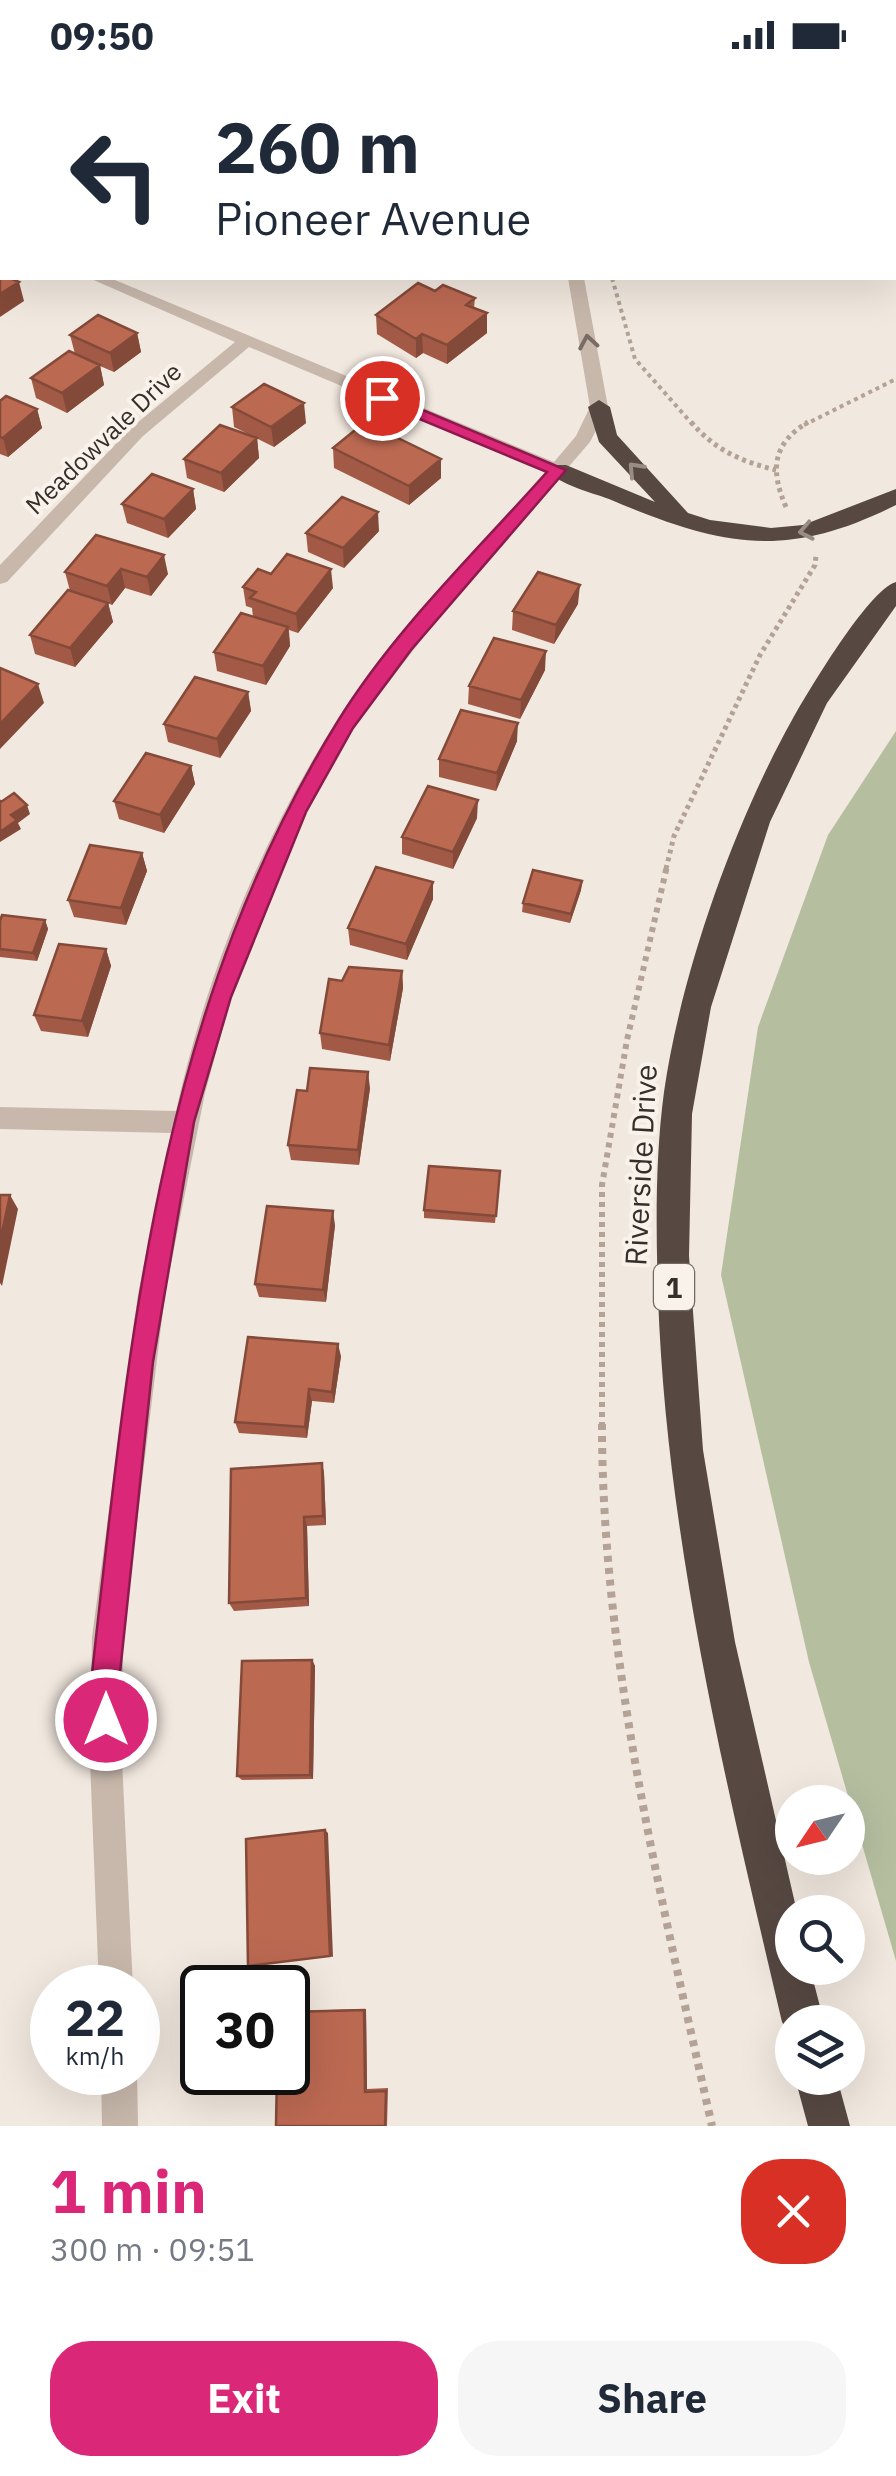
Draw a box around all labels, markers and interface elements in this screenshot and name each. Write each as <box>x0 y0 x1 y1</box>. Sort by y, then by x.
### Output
text: 09:50 <box>50 11 154 60</box>
text: 260 m <box>215 101 420 192</box>
icon: left <box>50 110 180 240</box>
text: Pioneer Avenue <box>215 189 531 247</box>
one-way arrow <box>578 334 599 351</box>
street label: Meadowvale Drive <box>18 355 188 521</box>
pin <box>340 356 425 441</box>
icon: arrive <box>355 371 410 426</box>
one-way arrow <box>629 462 647 481</box>
one-way arrow <box>798 519 815 540</box>
street label: Riverside Drive <box>615 1063 665 1267</box>
road number: 1 <box>654 1264 694 1310</box>
position arrow <box>54 1668 158 1772</box>
north arrow <box>775 1785 865 1875</box>
map controls <box>775 1785 865 2095</box>
button: search <box>775 1895 865 1985</box>
speed limit sign: 30 <box>180 1965 310 2095</box>
text: 22 <box>65 1985 125 2050</box>
button: layers <box>775 2005 865 2095</box>
text: km/h <box>66 2039 124 2072</box>
text: 1 min <box>50 2151 207 2230</box>
button: close <box>741 2159 846 2264</box>
text: 300 m · 09:51 <box>50 2228 255 2270</box>
button: Exit <box>50 2341 438 2456</box>
button: Share <box>458 2341 846 2456</box>

